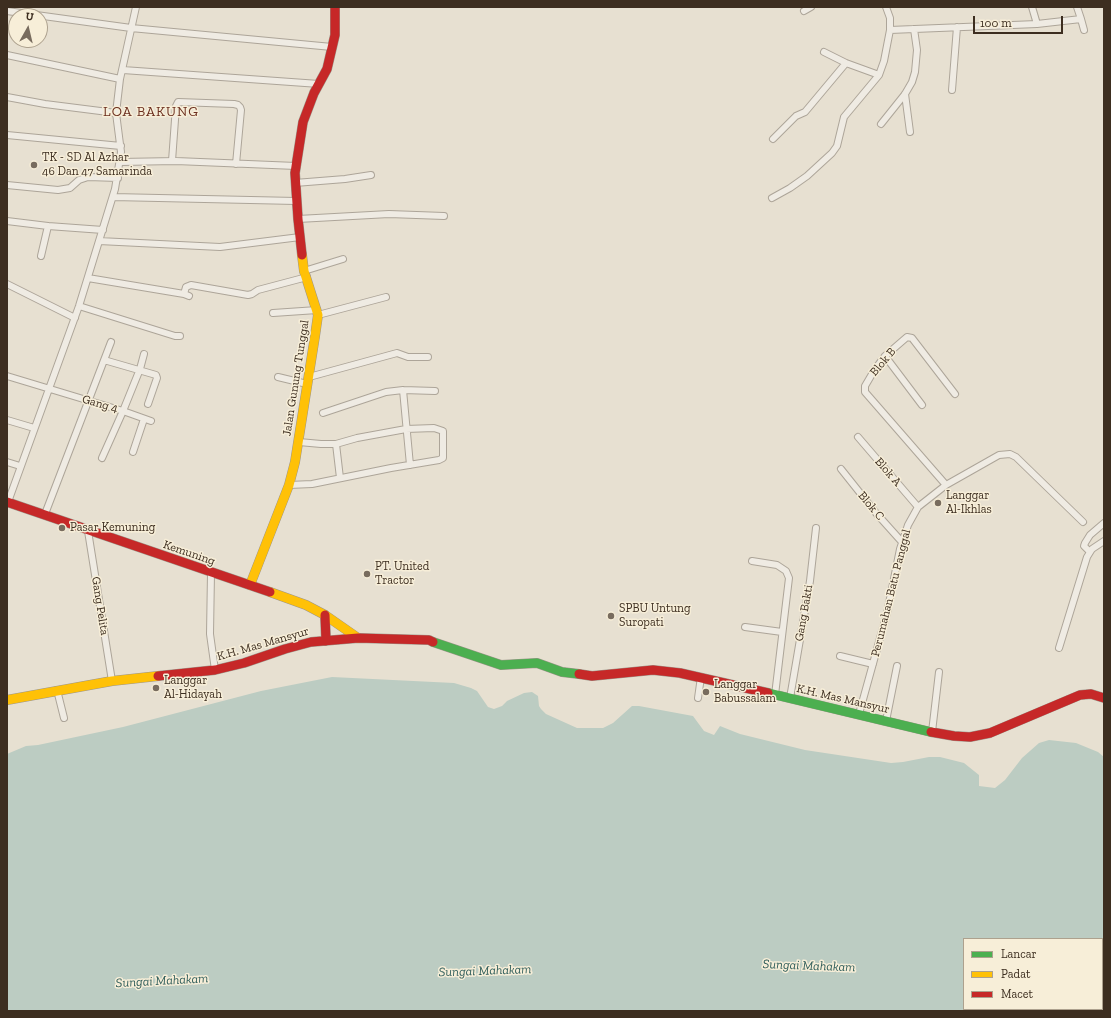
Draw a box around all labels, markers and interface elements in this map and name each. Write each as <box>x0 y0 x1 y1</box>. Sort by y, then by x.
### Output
north arrow <box>8 8 48 48</box>
scale bar <box>975 8 1065 34</box>
text: U <box>25 10 34 24</box>
text: 100 m <box>980 16 1012 30</box>
district label: LOA BAKUNG <box>103 104 199 120</box>
place label: TK - SD Al Azhar 46 Dan 47 Samarinda <box>42 151 152 179</box>
marker: TK - SD Al Azhar 46 Dan 47 Samarinda <box>29 160 39 170</box>
street label: Jalan Gunung Tunggal <box>280 319 312 437</box>
street label: Blok B <box>867 345 899 379</box>
street label: Gang 4 <box>80 392 120 416</box>
street label: Blok A <box>872 455 904 489</box>
street label: Blok C <box>855 489 887 523</box>
place label: Langgar Al-Ikhlas <box>946 489 992 517</box>
marker: Langgar Al-Ikhlas <box>933 498 943 508</box>
place label: Pasar Kemuning <box>70 521 155 535</box>
marker: Pasar Kemuning <box>57 523 67 533</box>
street label: Perumahan Batu Panggal <box>868 528 914 658</box>
street label: Kemuning <box>161 537 217 569</box>
place label: PT. United Tractor <box>375 560 429 588</box>
marker: PT. United Tractor <box>362 569 372 579</box>
street label: Gang Pelita <box>88 576 112 636</box>
street label: Gang Bakti <box>792 584 816 642</box>
place label: SPBU Untung Suropati <box>619 602 691 630</box>
marker: SPBU Untung Suropati <box>606 611 616 621</box>
street label: K.H. Mas Mansyur <box>215 624 311 664</box>
place label: Langgar Al-Hidayah <box>164 674 222 702</box>
place label: Langgar Babussalam <box>714 678 776 706</box>
street label: K.H. Mas Mansyur <box>795 681 891 717</box>
marker: Langgar Al-Hidayah <box>151 683 161 693</box>
marker: Langgar Babussalam <box>701 687 711 697</box>
legend <box>963 938 1103 1010</box>
text: Lancar <box>1001 947 1037 961</box>
water label: Sungai Mahakam <box>762 957 856 975</box>
water label: Sungai Mahakam <box>438 962 532 980</box>
text: Padat <box>1001 967 1030 981</box>
water label: Sungai Mahakam <box>115 971 209 991</box>
text: Macet <box>1001 987 1033 1001</box>

